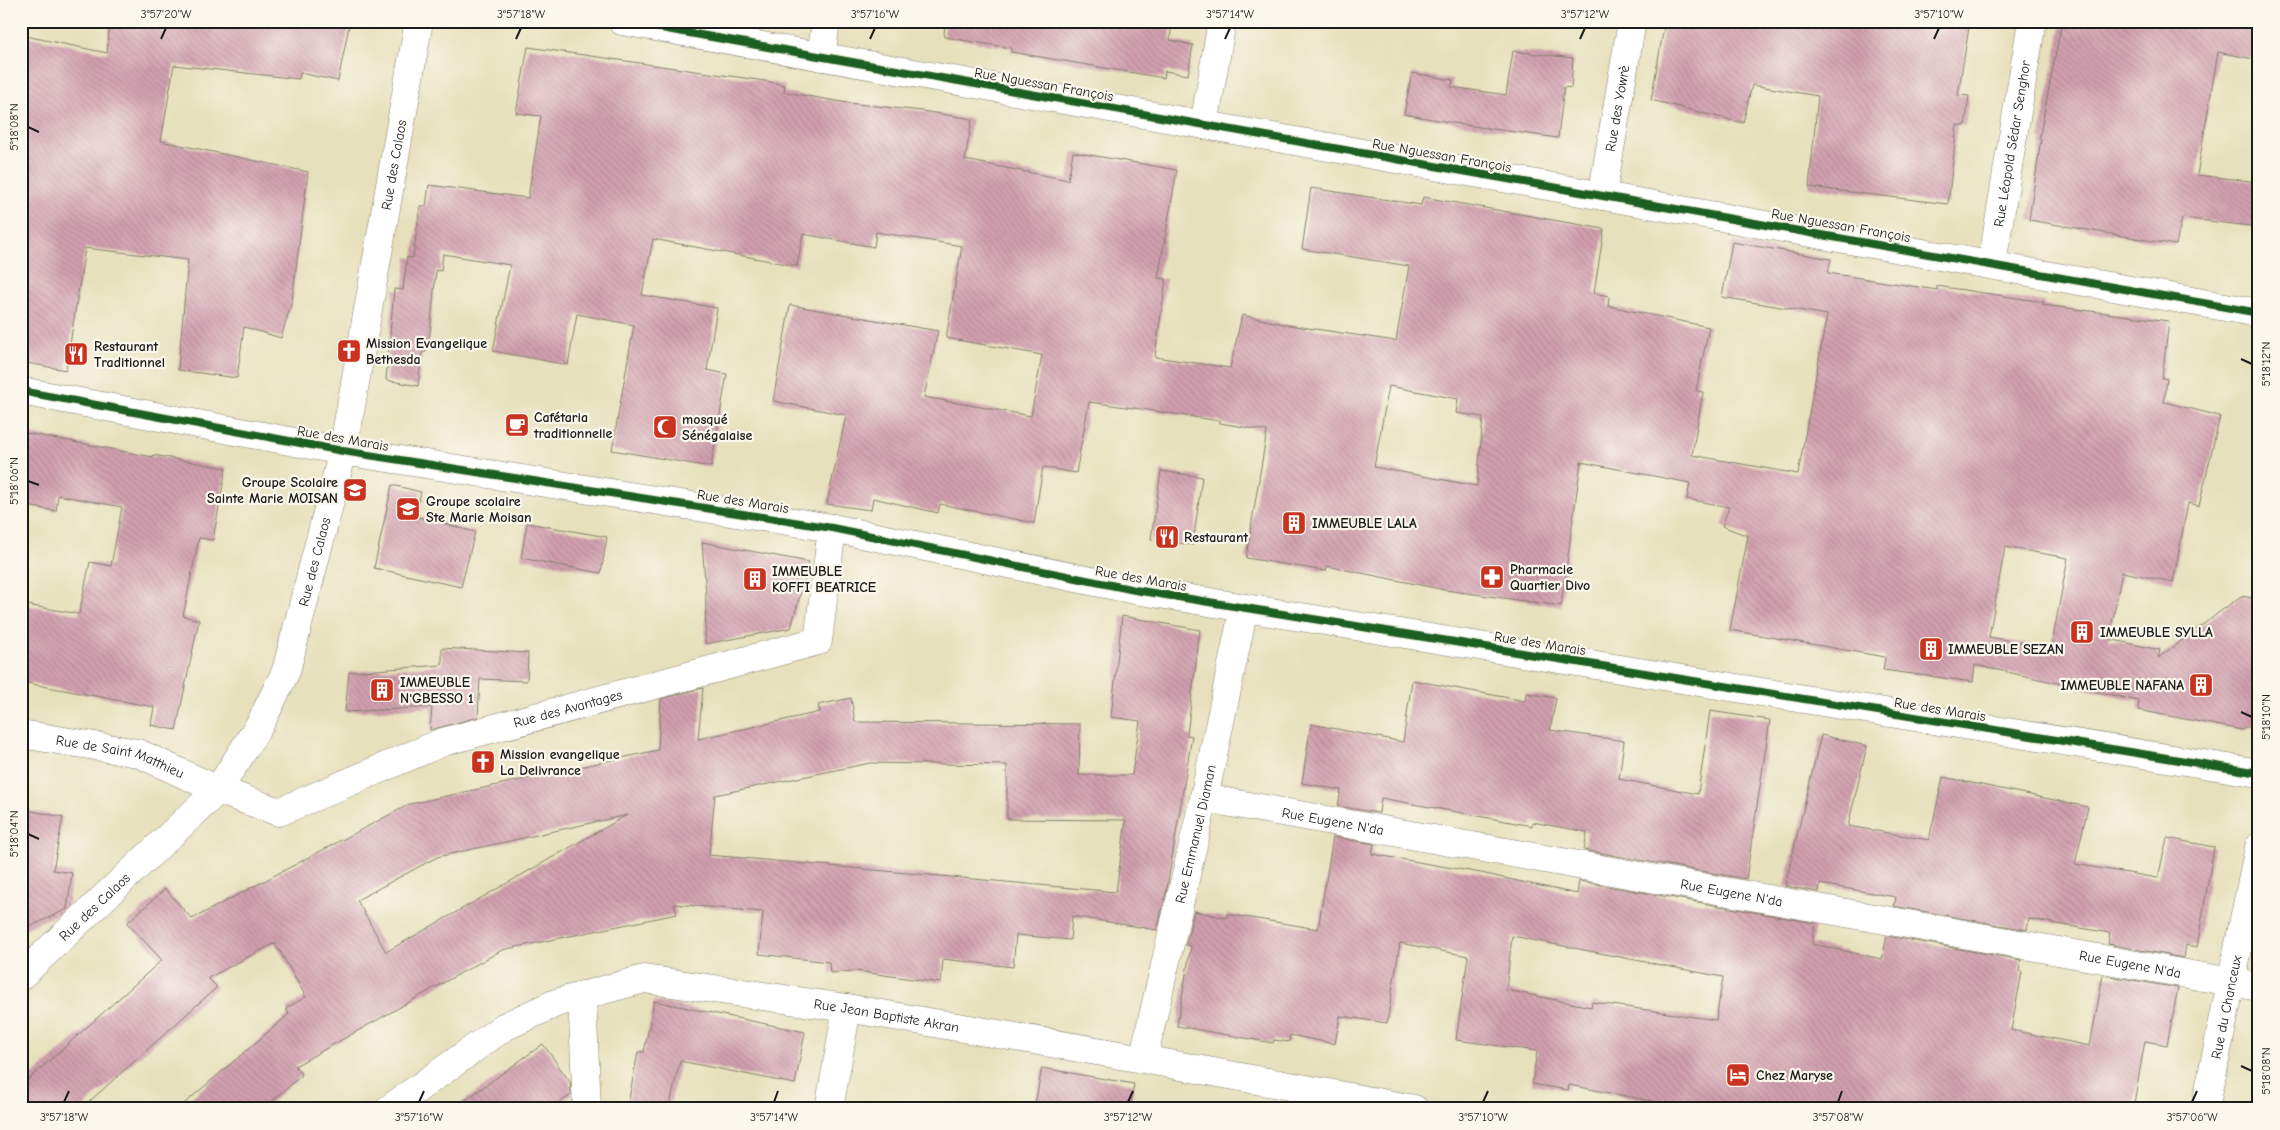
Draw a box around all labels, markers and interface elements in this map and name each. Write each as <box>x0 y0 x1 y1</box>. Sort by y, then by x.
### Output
text: 3°57'20"W <box>141 7 192 21</box>
text: 3°57'18"W <box>497 7 546 21</box>
text: 3°57'16"W <box>851 7 900 21</box>
text: 3°57'14"W <box>1206 7 1254 21</box>
text: 3°57'12"W <box>1561 7 1610 21</box>
text: 3°57'10"W <box>1914 7 1964 21</box>
street label: Rue Léopold Sédar Senghor <box>1990 59 2034 228</box>
street label: Rue Nguessan François <box>973 64 1115 105</box>
street label: Rue des Yowrè <box>1602 64 1633 153</box>
text: 5°18'08"N <box>7 103 21 151</box>
street label: Rue des Calaos <box>378 118 410 211</box>
street label: Rue Nguessan François <box>1371 135 1513 176</box>
street label: Rue Nguessan François <box>1770 205 1912 246</box>
place label: Mission Evangelique Bethesda <box>366 335 487 368</box>
place label: Restaurant Traditionnel <box>94 338 165 371</box>
church icon: Mission Evangelique Bethesda <box>336 338 362 364</box>
restaurant icon: Restaurant Traditionnel <box>63 341 89 367</box>
text: 5°18'12"N <box>2259 342 2273 386</box>
place label: Cafétaria traditionnelle <box>533 409 613 442</box>
place label: mosqué Sénégalaise <box>682 411 753 444</box>
cafe icon: Cafétaria traditionnelle <box>504 412 530 438</box>
mosque icon: mosqué Sénégalaise <box>652 414 678 440</box>
street label: Rue des Marais <box>296 422 390 455</box>
text: 5°18'06"N <box>7 457 21 505</box>
place label: Groupe Scolaire Sainte Marie MOISAN <box>207 474 338 507</box>
school or university icon: Groupe Scolaire Sainte Marie MOISAN <box>342 477 368 503</box>
street label: Rue des Marais <box>696 486 790 517</box>
place label: Groupe scolaire Ste Marie Moisan <box>426 493 532 526</box>
school or university icon: Groupe scolaire Ste Marie Moisan <box>395 496 421 522</box>
building icon: IMMEUBLE LALA <box>1281 510 1307 536</box>
street label: Rue des Calaos <box>295 515 335 608</box>
place label: IMMEUBLE LALA <box>1312 515 1417 532</box>
restaurant icon: Restaurant <box>1154 524 1180 550</box>
place label: Restaurant <box>1184 529 1249 546</box>
place label: Pharmacie Quartier Divo <box>1510 561 1590 594</box>
street label: Rue des Marais <box>1094 562 1188 595</box>
place label: IMMEUBLE KOFFI BEATRICE <box>772 563 877 596</box>
pharmacy icon: Pharmacie Quartier Divo <box>1479 564 1505 590</box>
building icon: IMMEUBLE KOFFI BEATRICE <box>742 566 768 592</box>
building icon: IMMEUBLE SYLLA <box>2069 619 2095 645</box>
place label: IMMEUBLE SYLLA <box>2100 624 2213 641</box>
street label: Rue des Marais <box>1493 628 1587 659</box>
building icon: IMMEUBLE SEZAN <box>1918 636 1944 662</box>
place label: IMMEUBLE SEZAN <box>1948 641 2064 658</box>
building icon: IMMEUBLE NAFANA <box>2188 672 2214 698</box>
place label: IMMEUBLE N'GBESSO 1 <box>400 674 473 707</box>
building icon: IMMEUBLE N'GBESSO 1 <box>369 677 395 703</box>
place label: IMMEUBLE NAFANA <box>2060 677 2184 694</box>
street label: Rue des Avantages <box>512 686 624 732</box>
street label: Rue des Marais <box>1893 694 1987 725</box>
text: 5°18'10"N <box>2259 694 2273 740</box>
street label: Rue de Saint Matthieu <box>55 732 187 782</box>
place label: Mission evangelique La Delivrance <box>500 746 620 779</box>
church icon: Mission evangelique La Delivrance <box>470 749 496 775</box>
street label: Rue Emmanuel Diaman <box>1172 763 1220 905</box>
street label: Rue Eugene N'da <box>1280 804 1385 839</box>
text: 5°18'04"N <box>7 810 21 858</box>
street label: Rue des Calaos <box>56 869 134 945</box>
street label: Rue Eugene N'da <box>1679 876 1784 910</box>
street label: Rue Eugene N'da <box>2078 947 2183 982</box>
street label: Rue du Chanceux <box>2208 954 2245 1060</box>
street label: Rue Jean Baptiste Akran <box>813 995 960 1036</box>
text: 5°18'08"N <box>2259 1047 2273 1095</box>
hotel icon: Chez Maryse <box>1725 1062 1751 1088</box>
place label: Chez Maryse <box>1756 1067 1833 1084</box>
text: 3°57'18"W <box>40 1110 89 1124</box>
text: 3°57'16"W <box>395 1110 444 1124</box>
text: 3°57'14"W <box>750 1110 798 1124</box>
text: 3°57'12"W <box>1104 1110 1153 1124</box>
text: 3°57'10"W <box>1458 1110 1508 1124</box>
text: 3°57'08"W <box>1813 1110 1864 1124</box>
text: 3°57'06"W <box>2166 1110 2218 1124</box>

